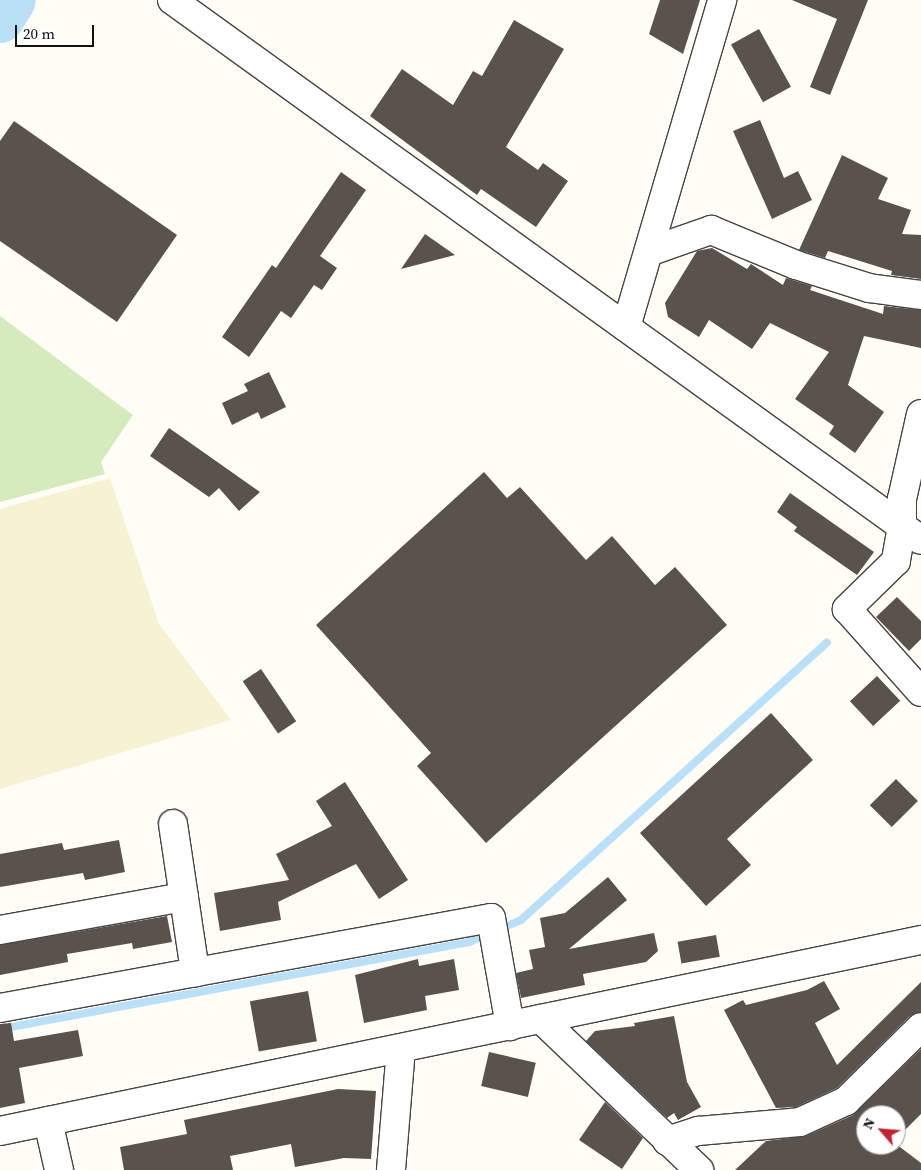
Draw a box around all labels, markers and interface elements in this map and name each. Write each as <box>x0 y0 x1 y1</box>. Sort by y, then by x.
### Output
scale bar <box>18 15 96 47</box>
text: 20 m <box>23 23 55 44</box>
north arrow <box>856 1105 906 1155</box>
text: N <box>857 1115 880 1133</box>

